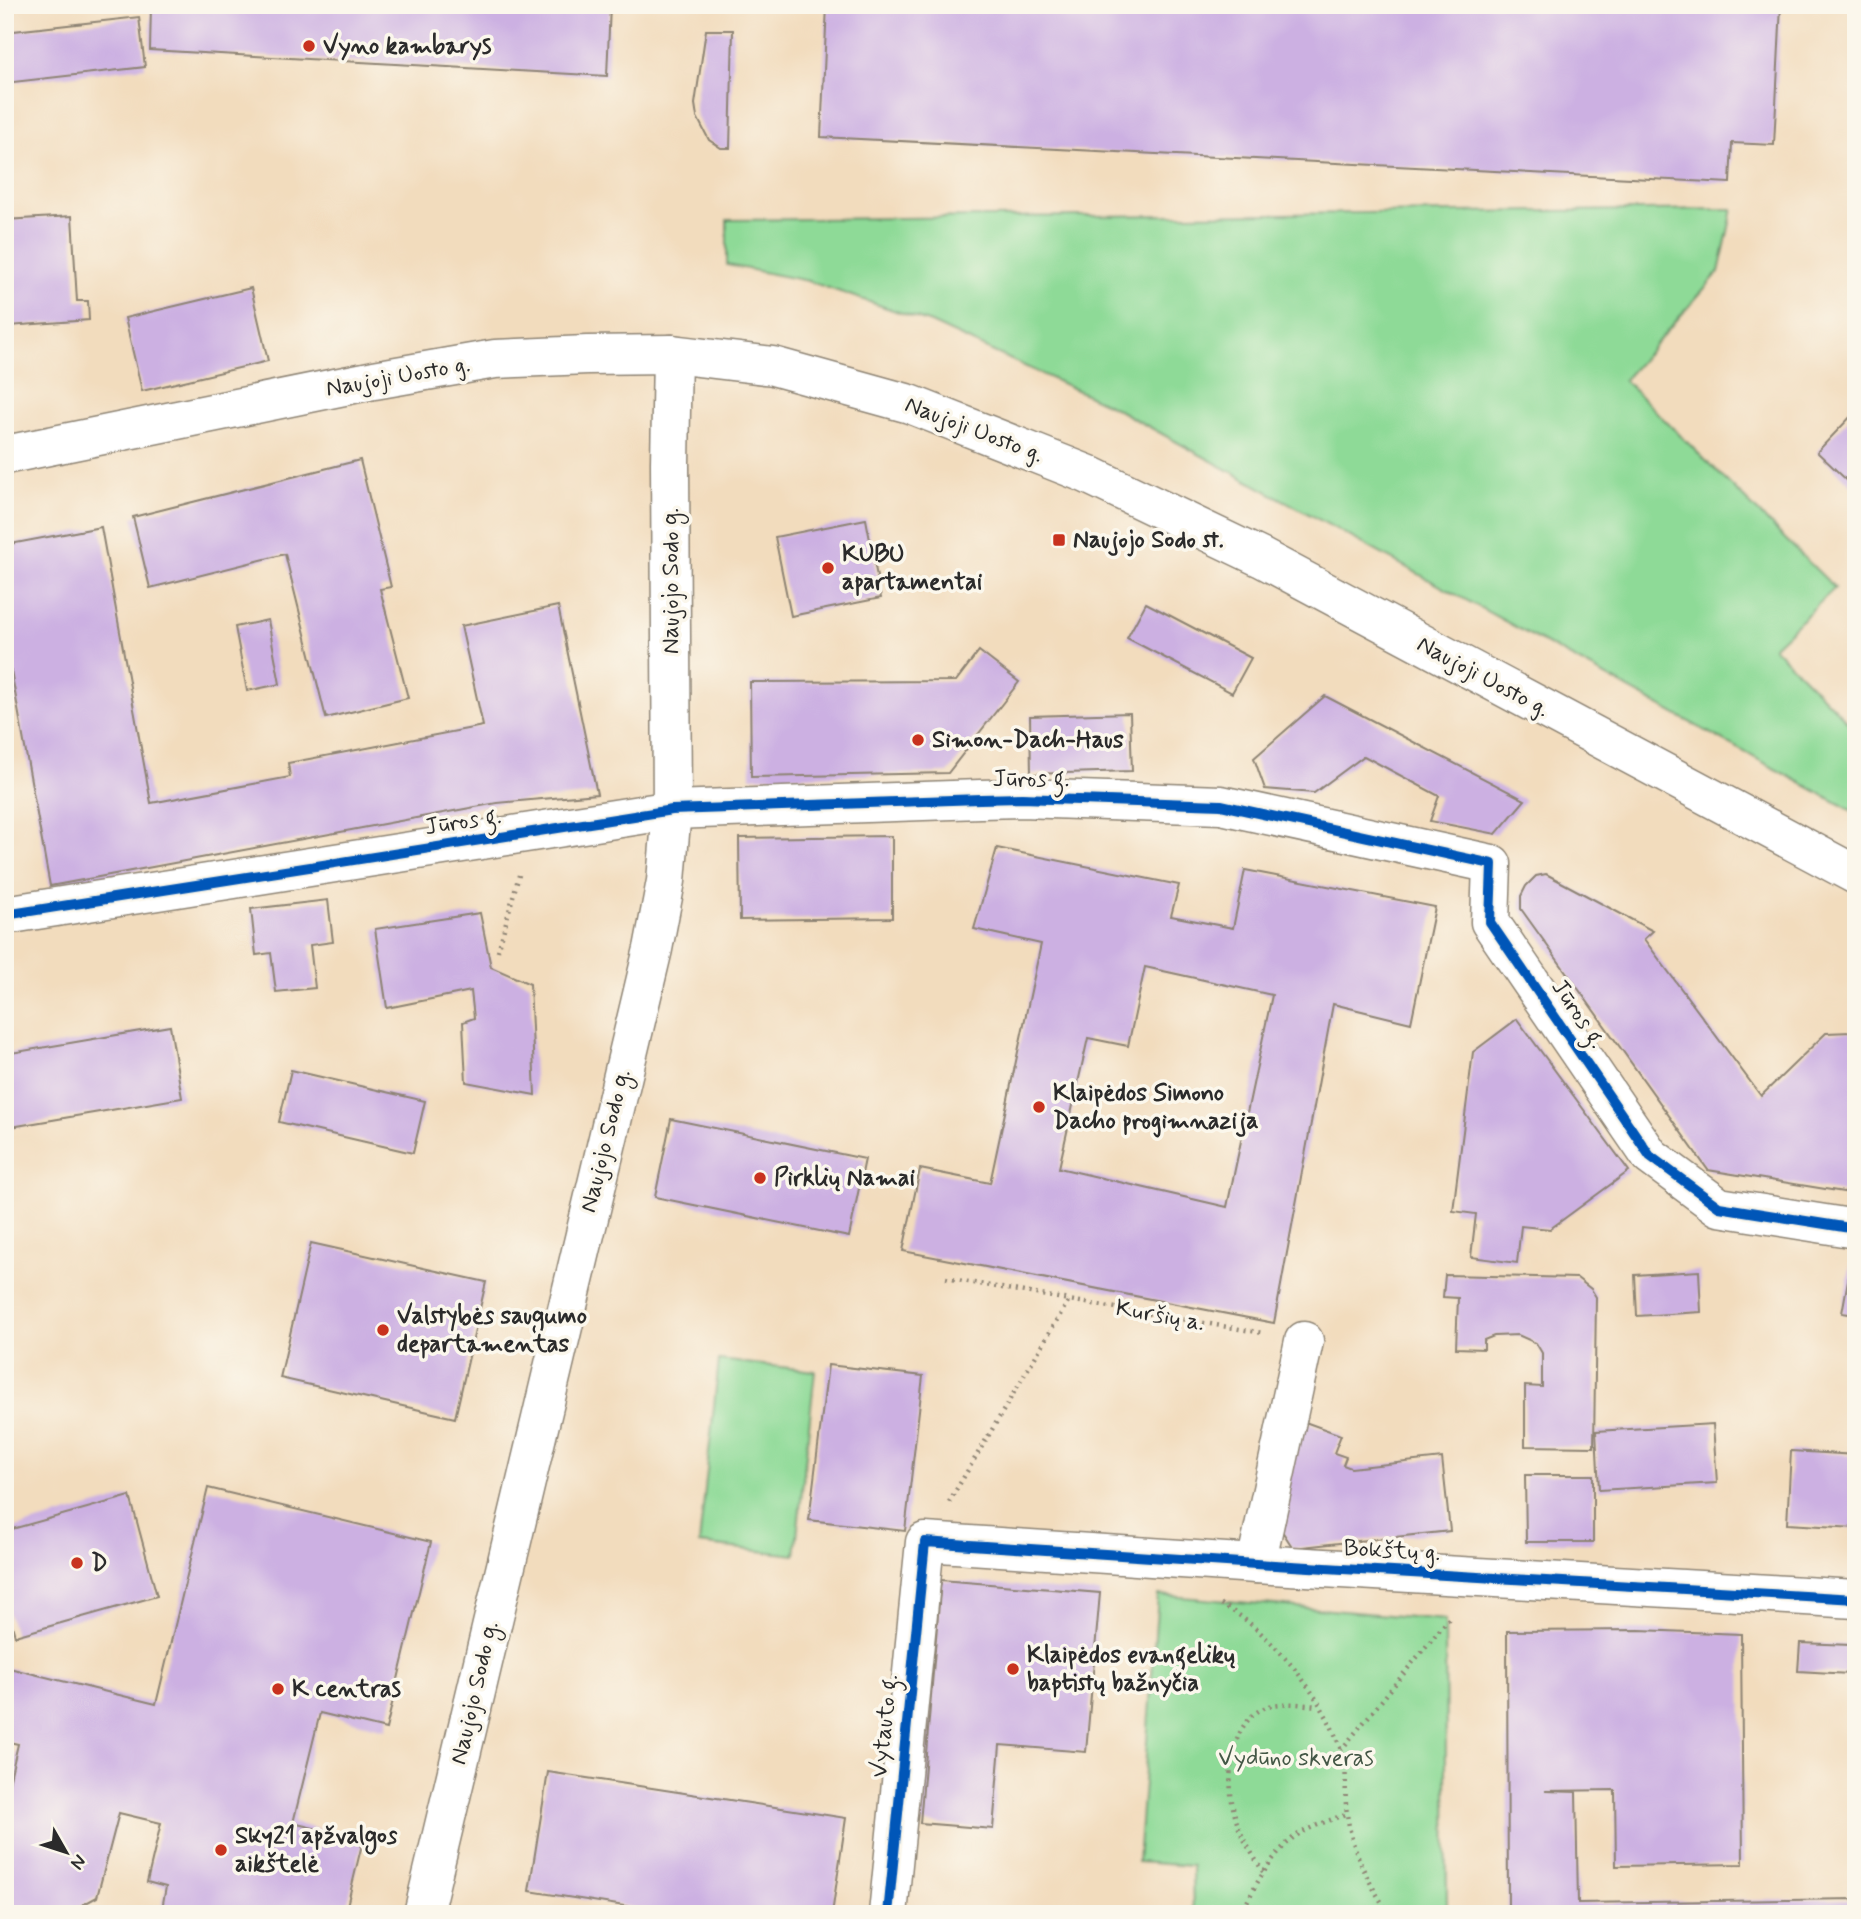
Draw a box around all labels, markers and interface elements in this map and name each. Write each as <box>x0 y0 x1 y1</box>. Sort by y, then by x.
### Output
place label: Vyno kambarys <box>323 31 492 62</box>
marker: Vyno kambarys <box>301 38 317 54</box>
street label: Naujoji Uosto g. <box>323 349 473 405</box>
street label: Naujoji Uosto g. <box>900 389 1048 471</box>
street label: Naujojo Sodo g. <box>656 508 689 654</box>
place label: Naujojo Sodo st. <box>1073 525 1224 557</box>
marker: Naujojo Sodo st. <box>1051 532 1067 548</box>
place label: KUBU apartamentai <box>842 539 983 598</box>
marker: KUBU apartamentai <box>820 560 836 576</box>
street label: Naujoji Uosto g. <box>1411 629 1555 725</box>
place label: Simon-Dach-Haus <box>932 725 1124 756</box>
marker: Simon-Dach-Haus <box>910 732 926 748</box>
street label: Jūros g. <box>992 764 1070 798</box>
street label: Jūros g. <box>422 801 504 846</box>
street label: Jūros g. <box>1541 973 1612 1056</box>
street label: Naujojo Sodo g. <box>573 1066 641 1216</box>
place label: Klaipėdos Simono Dacho progimnazija <box>1053 1078 1259 1138</box>
marker: Klaipėdos Simono Dacho progimnazija <box>1031 1099 1047 1115</box>
place label: Pirklių Namai <box>774 1163 916 1194</box>
marker: Pirklių Namai <box>752 1170 768 1186</box>
street label: Kuršių a. <box>1113 1293 1207 1339</box>
place label: Valstybės saugumo departamentas <box>397 1301 587 1360</box>
marker: Valstybės saugumo departamentas <box>375 1322 391 1338</box>
street label: Bokštų g. <box>1343 1533 1441 1569</box>
place label: D <box>91 1548 108 1579</box>
marker: D <box>69 1555 85 1571</box>
street label: Naujojo Sodo g. <box>443 1618 509 1768</box>
place label: Klaipėdos evangelikų baptistų bažnyčia <box>1027 1640 1236 1699</box>
marker: Klaipėdos evangelikų baptistų bažnyčia <box>1005 1661 1021 1677</box>
street label: Vytauto g. <box>864 1673 909 1780</box>
place label: K centras <box>292 1674 401 1705</box>
marker: K centras <box>270 1681 286 1697</box>
park label: Vydūno skveras <box>1218 1743 1374 1774</box>
north arrow <box>32 1818 102 1888</box>
place label: Sky21 apžvalgos aikštelė <box>235 1821 398 1880</box>
marker: Sky21 apžvalgos aikštelė <box>213 1842 229 1858</box>
text: N <box>64 1849 92 1875</box>

